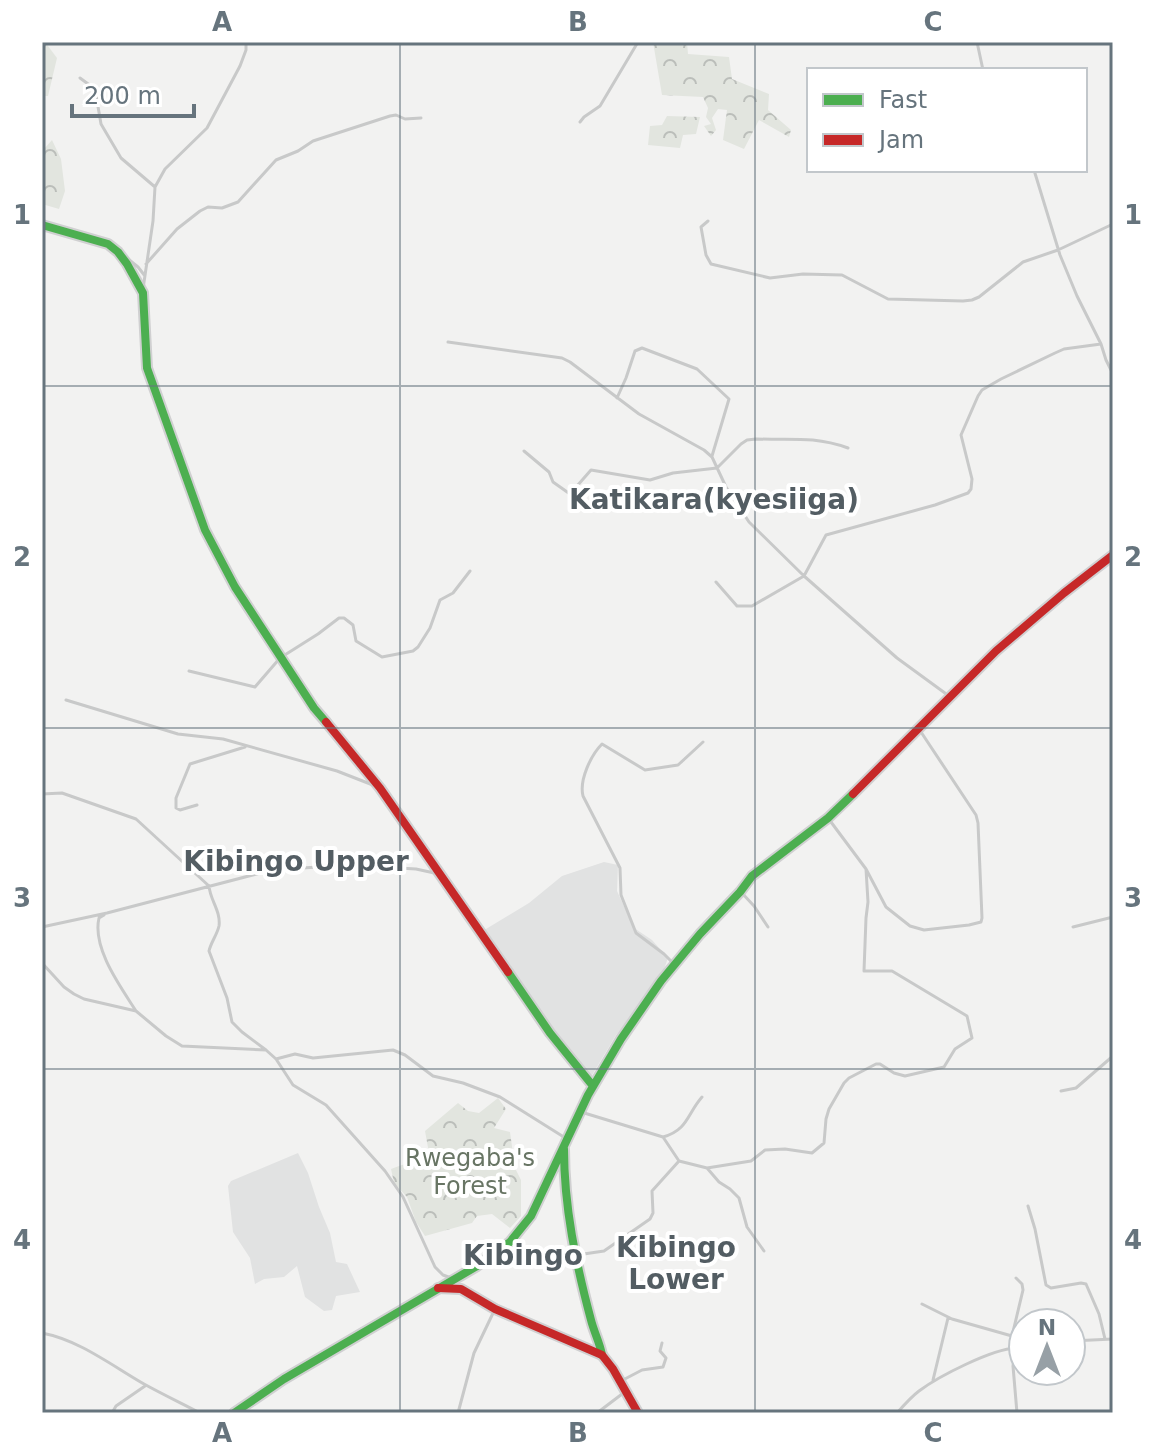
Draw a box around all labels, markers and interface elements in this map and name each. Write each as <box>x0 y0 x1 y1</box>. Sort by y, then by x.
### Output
text: A <box>212 7 232 37</box>
text: B <box>568 7 588 37</box>
text: C <box>923 7 943 37</box>
scale bar <box>72 68 194 118</box>
legend <box>807 68 1087 172</box>
text: 200 m <box>84 82 161 110</box>
text: Fast <box>879 86 927 114</box>
text: Jam <box>877 126 924 154</box>
text: 1 <box>13 200 31 230</box>
text: 1 <box>1124 200 1142 230</box>
district label: Katikara(kyesiiga) <box>569 483 859 516</box>
text: 2 <box>13 542 31 572</box>
text: 2 <box>1124 542 1142 572</box>
district label: Kibingo Upper <box>183 845 409 878</box>
text: 3 <box>13 883 31 913</box>
text: 3 <box>1124 883 1142 913</box>
park label: Rwegaba's Forest <box>405 1144 535 1200</box>
text: 4 <box>13 1225 31 1255</box>
text: 4 <box>1124 1225 1142 1255</box>
district label: Kibingo Lower <box>616 1231 736 1296</box>
district label: Kibingo <box>463 1239 583 1272</box>
north arrow <box>1007 1307 1087 1387</box>
text: N <box>1038 1315 1056 1340</box>
text: A <box>212 1418 232 1448</box>
text: B <box>568 1418 588 1448</box>
text: C <box>923 1418 943 1448</box>

